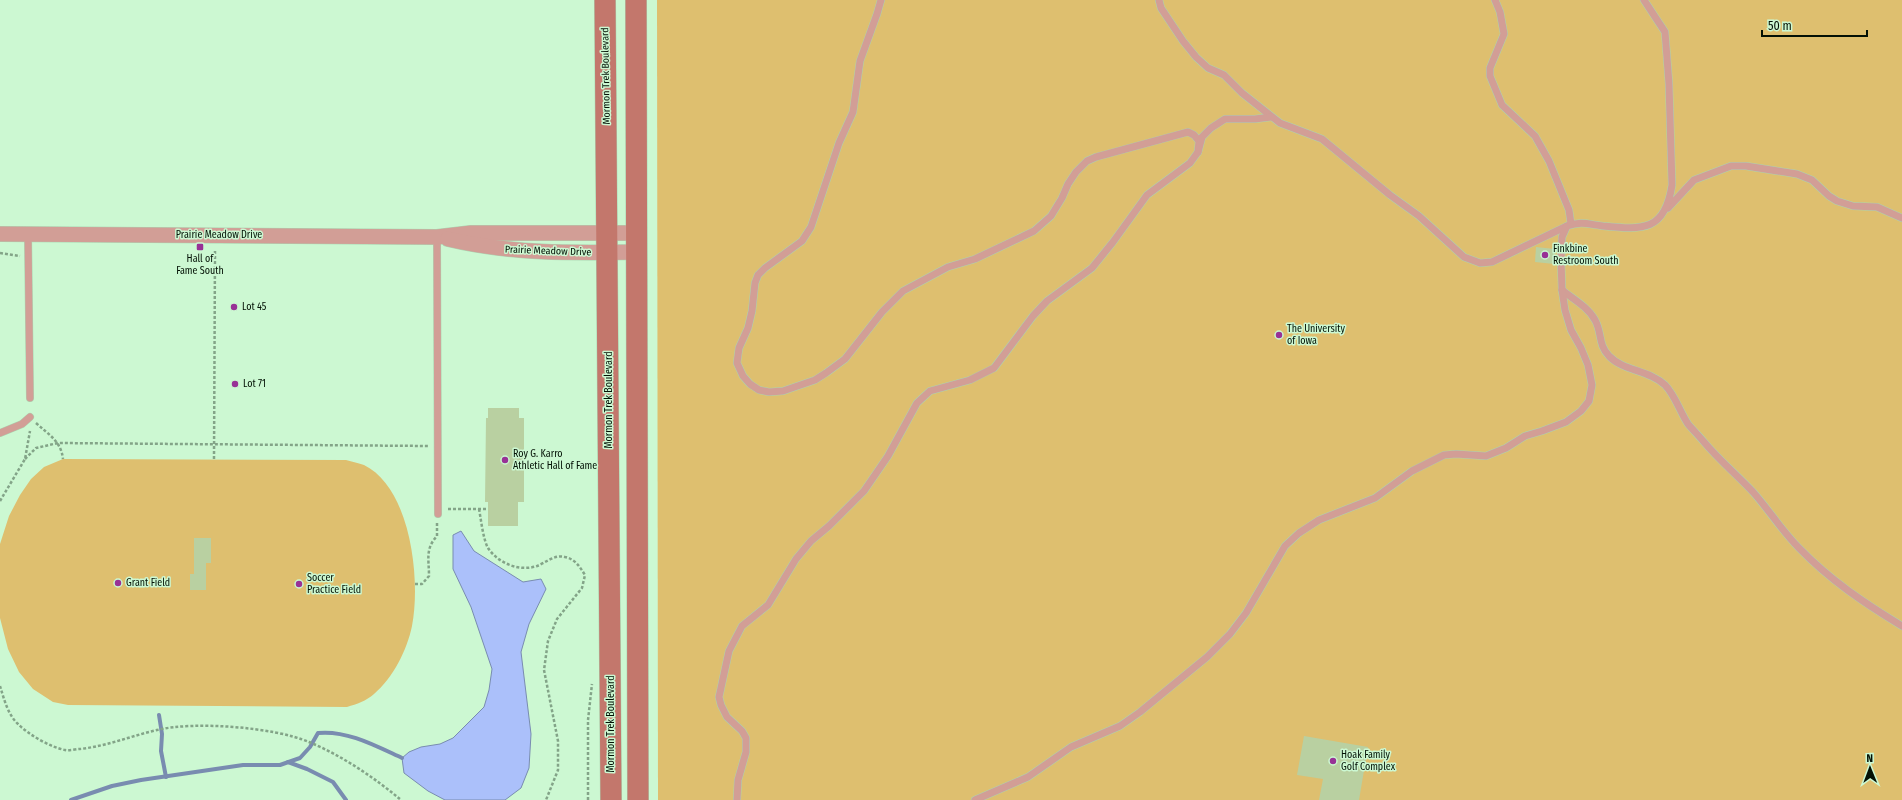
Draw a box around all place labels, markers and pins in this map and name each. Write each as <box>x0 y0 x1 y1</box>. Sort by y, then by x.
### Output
marker: Hall of Fame South <box>195 242 205 252</box>
place label: Finkbine Restroom South <box>1553 243 1619 267</box>
marker: Finkbine Restroom South <box>1540 250 1550 260</box>
place label: Hall of Fame South <box>176 253 224 277</box>
place label: Lot 45 <box>242 301 267 313</box>
marker: Lot 45 <box>229 302 239 312</box>
place label: The University of Iowa <box>1287 323 1346 347</box>
marker: The University of Iowa <box>1274 330 1284 340</box>
place label: Lot 71 <box>243 378 266 390</box>
marker: Lot 71 <box>230 379 240 389</box>
place label: Roy G. Karro Athletic Hall of Fame <box>513 448 597 472</box>
marker: Roy G. Karro Athletic Hall of Fame <box>500 455 510 465</box>
place label: Soccer Practice Field <box>307 572 361 596</box>
place label: Grant Field <box>126 577 170 589</box>
marker: Grant Field <box>113 578 123 588</box>
marker: Soccer Practice Field <box>294 579 304 589</box>
place label: Hoak Family Golf Complex <box>1341 749 1396 773</box>
marker: Hoak Family Golf Complex <box>1328 756 1338 766</box>

